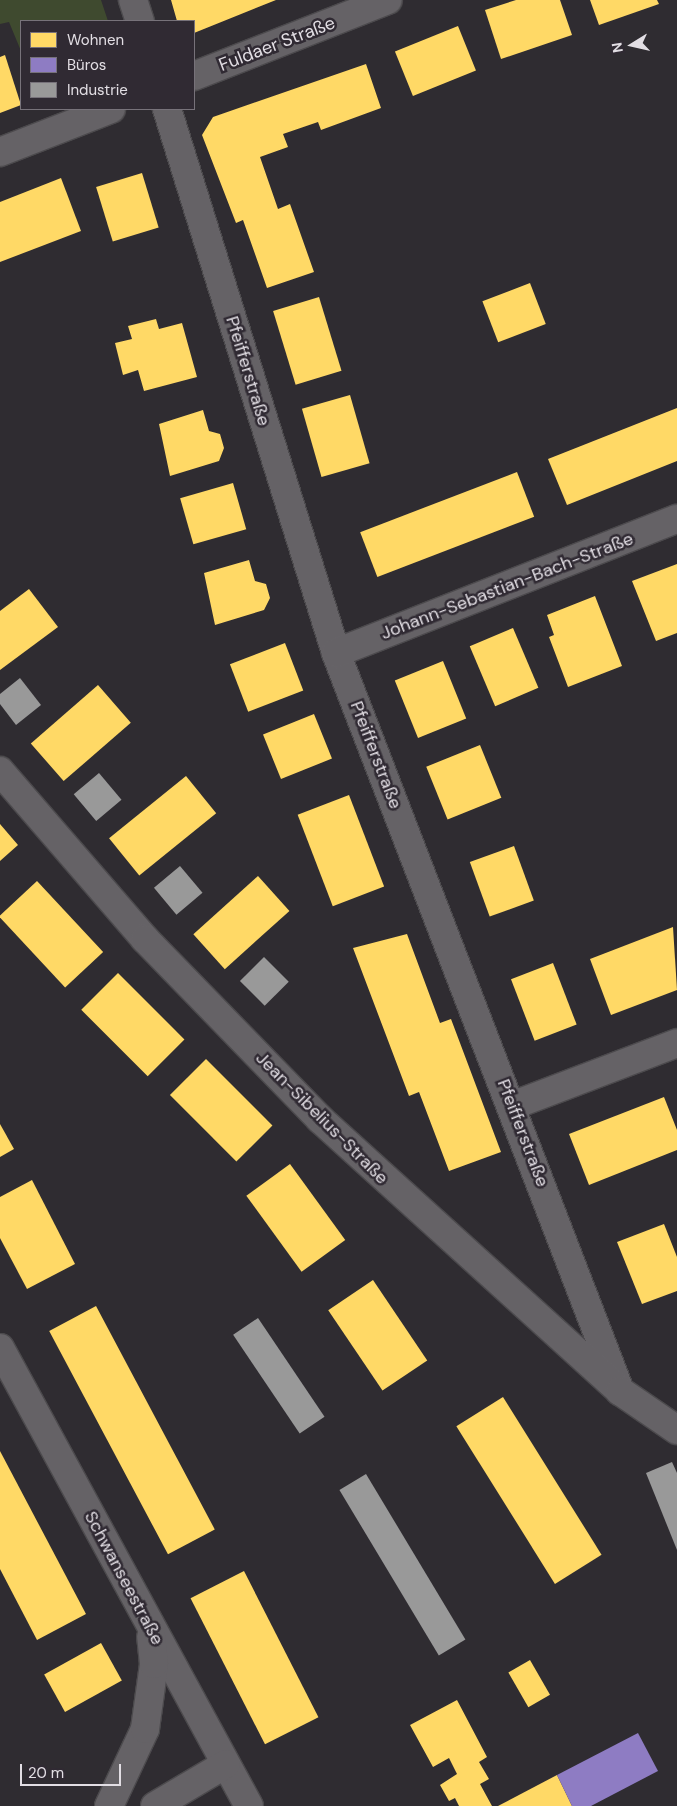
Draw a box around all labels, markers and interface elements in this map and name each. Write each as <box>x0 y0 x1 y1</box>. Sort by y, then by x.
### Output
street label: Fuldaer Straße <box>216 12 338 76</box>
legend <box>20 20 195 110</box>
north arrow <box>607 20 657 70</box>
text: Wohnen <box>67 30 124 50</box>
text: N <box>607 41 627 54</box>
text: Büros <box>67 55 106 75</box>
text: Industrie <box>67 80 128 100</box>
street label: Pfeifferstraße <box>221 314 275 428</box>
street label: Johann-Sebastian-Bach-Straße <box>378 528 636 644</box>
street label: Pfeifferstraße <box>346 698 406 812</box>
street label: Jean-Sibelius-Straße <box>251 1047 393 1189</box>
street label: Pfeifferstraße <box>493 1076 553 1190</box>
street label: Schwanseestraße <box>80 1508 168 1648</box>
scale bar <box>22 1754 124 1786</box>
text: 20 m <box>28 1763 64 1783</box>

